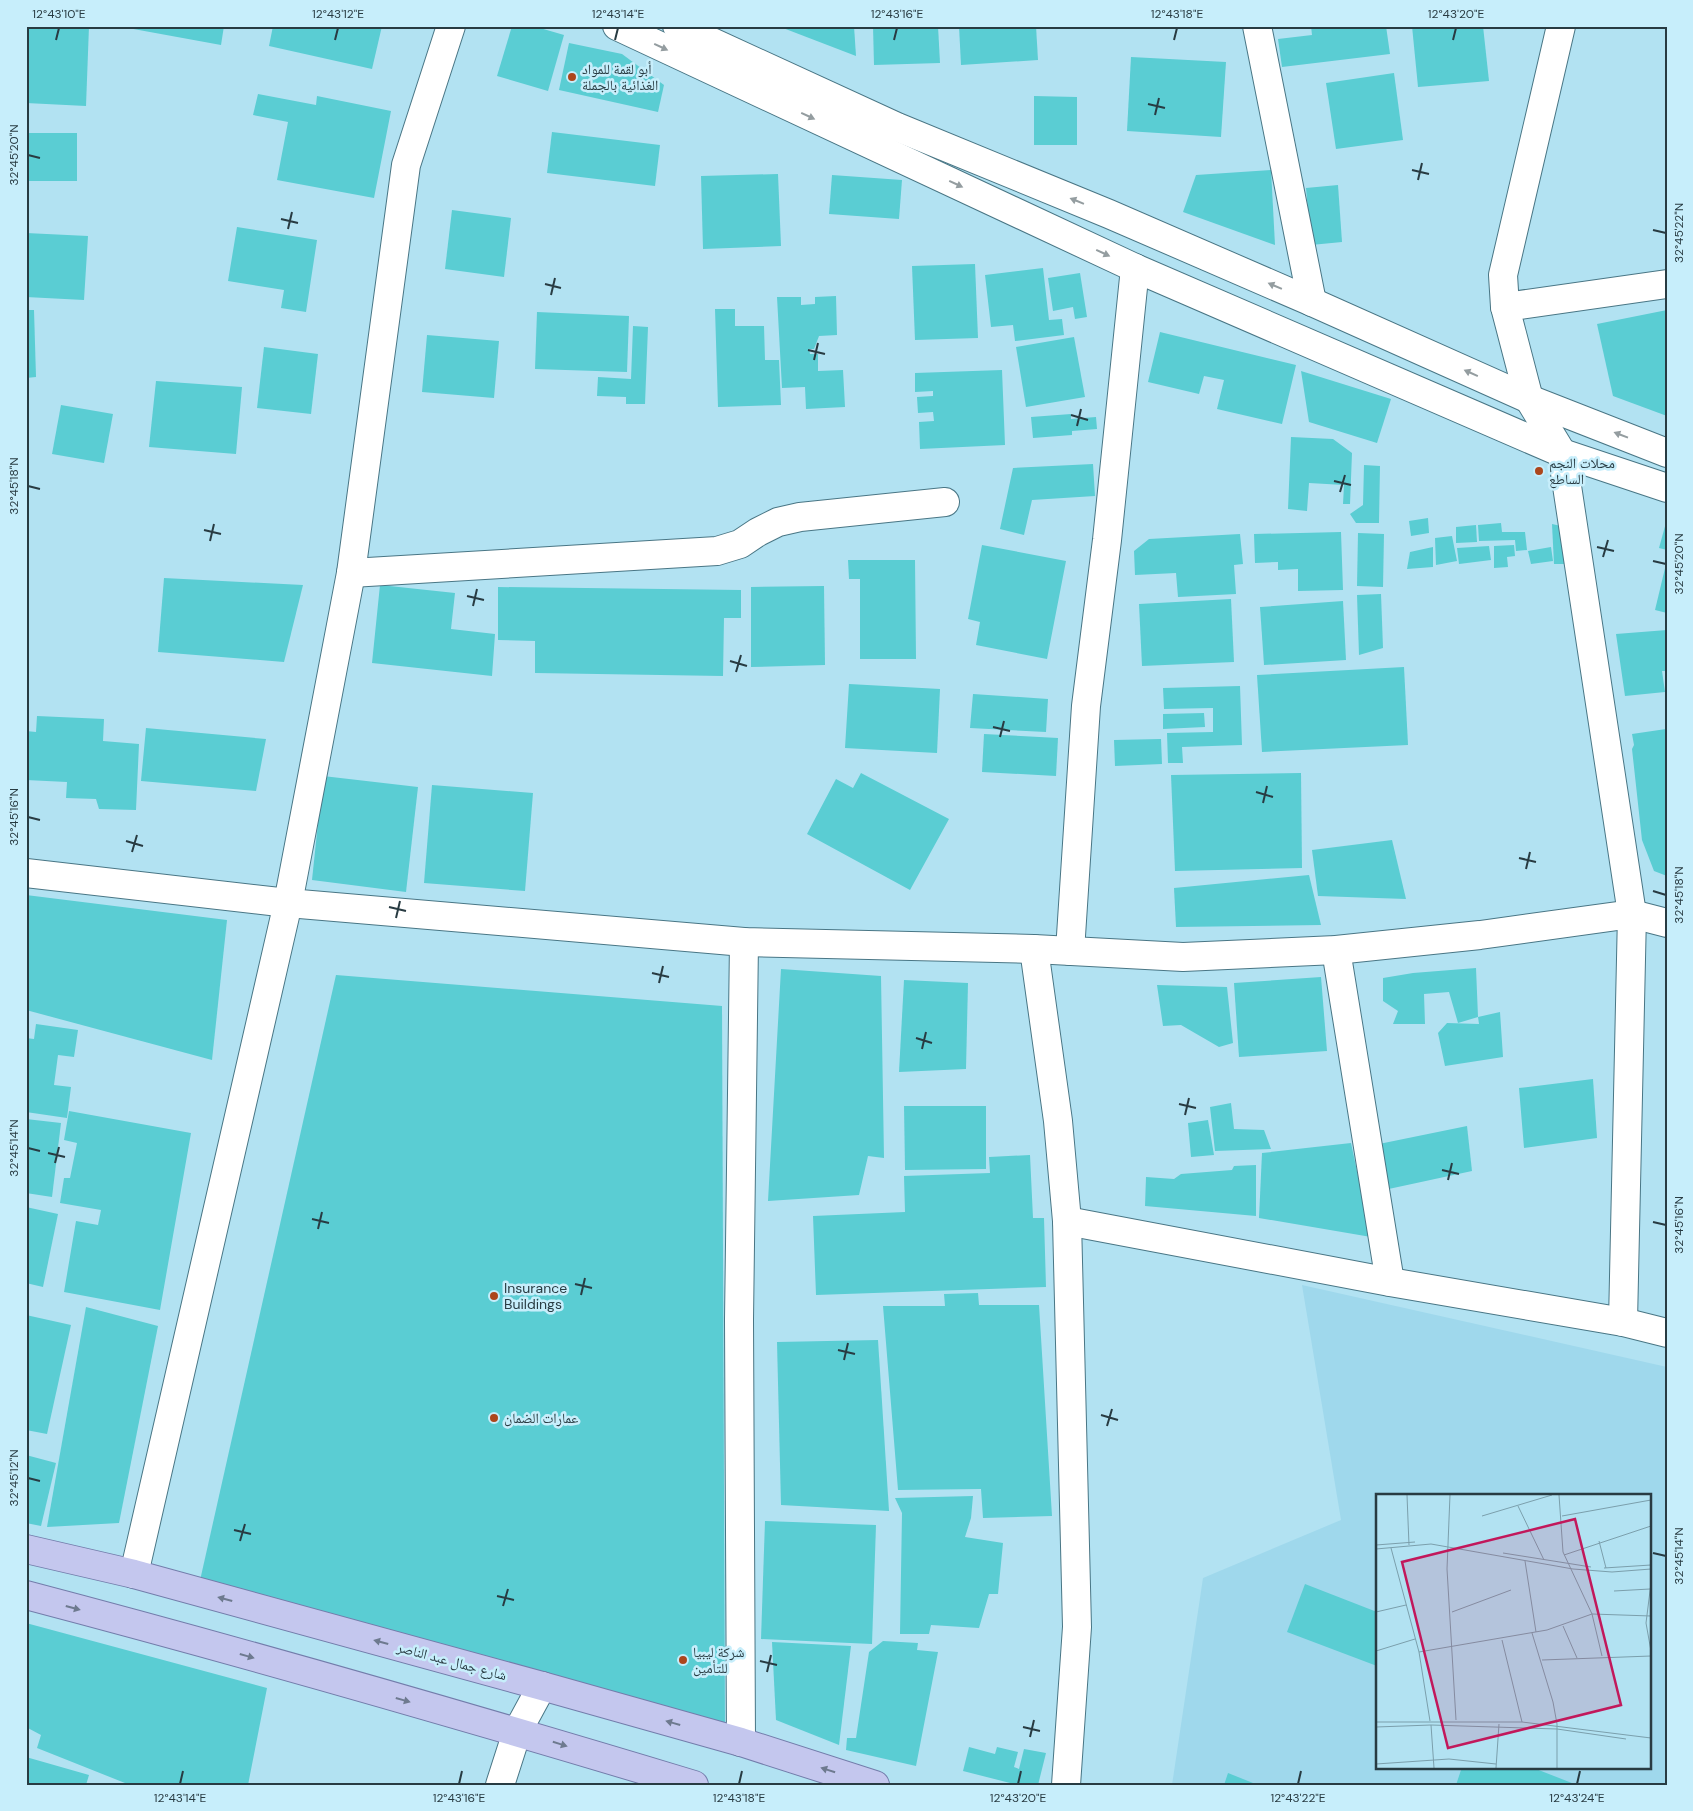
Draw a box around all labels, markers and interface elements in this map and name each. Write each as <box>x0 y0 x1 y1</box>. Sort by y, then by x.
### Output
text: 12°43'10"E <box>32 6 86 22</box>
text: 12°43'12"E <box>312 6 364 22</box>
text: 12°43'14"E <box>592 6 644 22</box>
text: 12°43'16"E <box>871 6 924 22</box>
text: 12°43'18"E <box>1151 6 1203 22</box>
text: 12°43'20"E <box>1428 6 1484 22</box>
one-way arrow <box>654 43 668 51</box>
place label: أبو لقمة للمواد الغذائية بالجملة <box>582 60 658 94</box>
marker: أبو لقمة للمواد الغذائية بالجملة <box>566 71 578 83</box>
one-way arrow <box>801 111 816 120</box>
text: 32°45'20"N <box>6 124 22 186</box>
one-way arrow <box>949 181 963 189</box>
one-way arrow <box>1069 197 1084 205</box>
text: 32°45'22"N <box>1671 203 1687 263</box>
one-way arrow <box>1096 249 1110 257</box>
one-way arrow <box>1268 281 1282 289</box>
one-way arrow <box>1464 369 1478 377</box>
one-way arrow <box>1614 431 1629 438</box>
place label: محلات النجم الساطع <box>1549 454 1615 489</box>
text: 32°45'18"N <box>6 457 22 515</box>
marker: محلات النجم الساطع <box>1533 465 1545 477</box>
text: 32°45'20"N <box>1671 533 1687 595</box>
text: 32°45'16"N <box>6 788 22 846</box>
text: 32°45'18"N <box>1671 866 1687 924</box>
text: 32°45'14"N <box>6 1119 22 1177</box>
text: 32°45'16"N <box>1671 1196 1687 1254</box>
place label: Insurance Buildings <box>504 1279 567 1313</box>
marker: Insurance Buildings <box>488 1290 500 1302</box>
place label: عمارات الضمان <box>504 1409 578 1427</box>
marker: عمارات الضمان <box>488 1412 500 1424</box>
text: 32°45'12"N <box>6 1450 22 1506</box>
inset map <box>1376 1494 1650 1768</box>
text: 32°45'14"N <box>1671 1527 1687 1585</box>
one-way arrow <box>217 1595 232 1603</box>
one-way arrow <box>66 1604 81 1612</box>
street label: شارع جمال عبد الناصر <box>394 1637 509 1685</box>
one-way arrow <box>374 1638 389 1646</box>
place label: شركة ليبيا للتأمين <box>693 1643 744 1677</box>
one-way arrow <box>239 1652 254 1660</box>
marker: شركة ليبيا للتأمين <box>677 1654 689 1666</box>
one-way arrow <box>396 1696 411 1704</box>
one-way arrow <box>665 1719 680 1727</box>
one-way arrow <box>552 1741 567 1749</box>
one-way arrow <box>821 1766 836 1773</box>
text: 12°43'14"E <box>154 1790 206 1806</box>
text: 12°43'16"E <box>433 1790 486 1806</box>
text: 12°43'18"E <box>713 1790 765 1806</box>
text: 12°43'20"E <box>990 1790 1046 1806</box>
text: 12°43'22"E <box>1270 1790 1326 1806</box>
text: 12°43'24"E <box>1549 1790 1605 1806</box>

